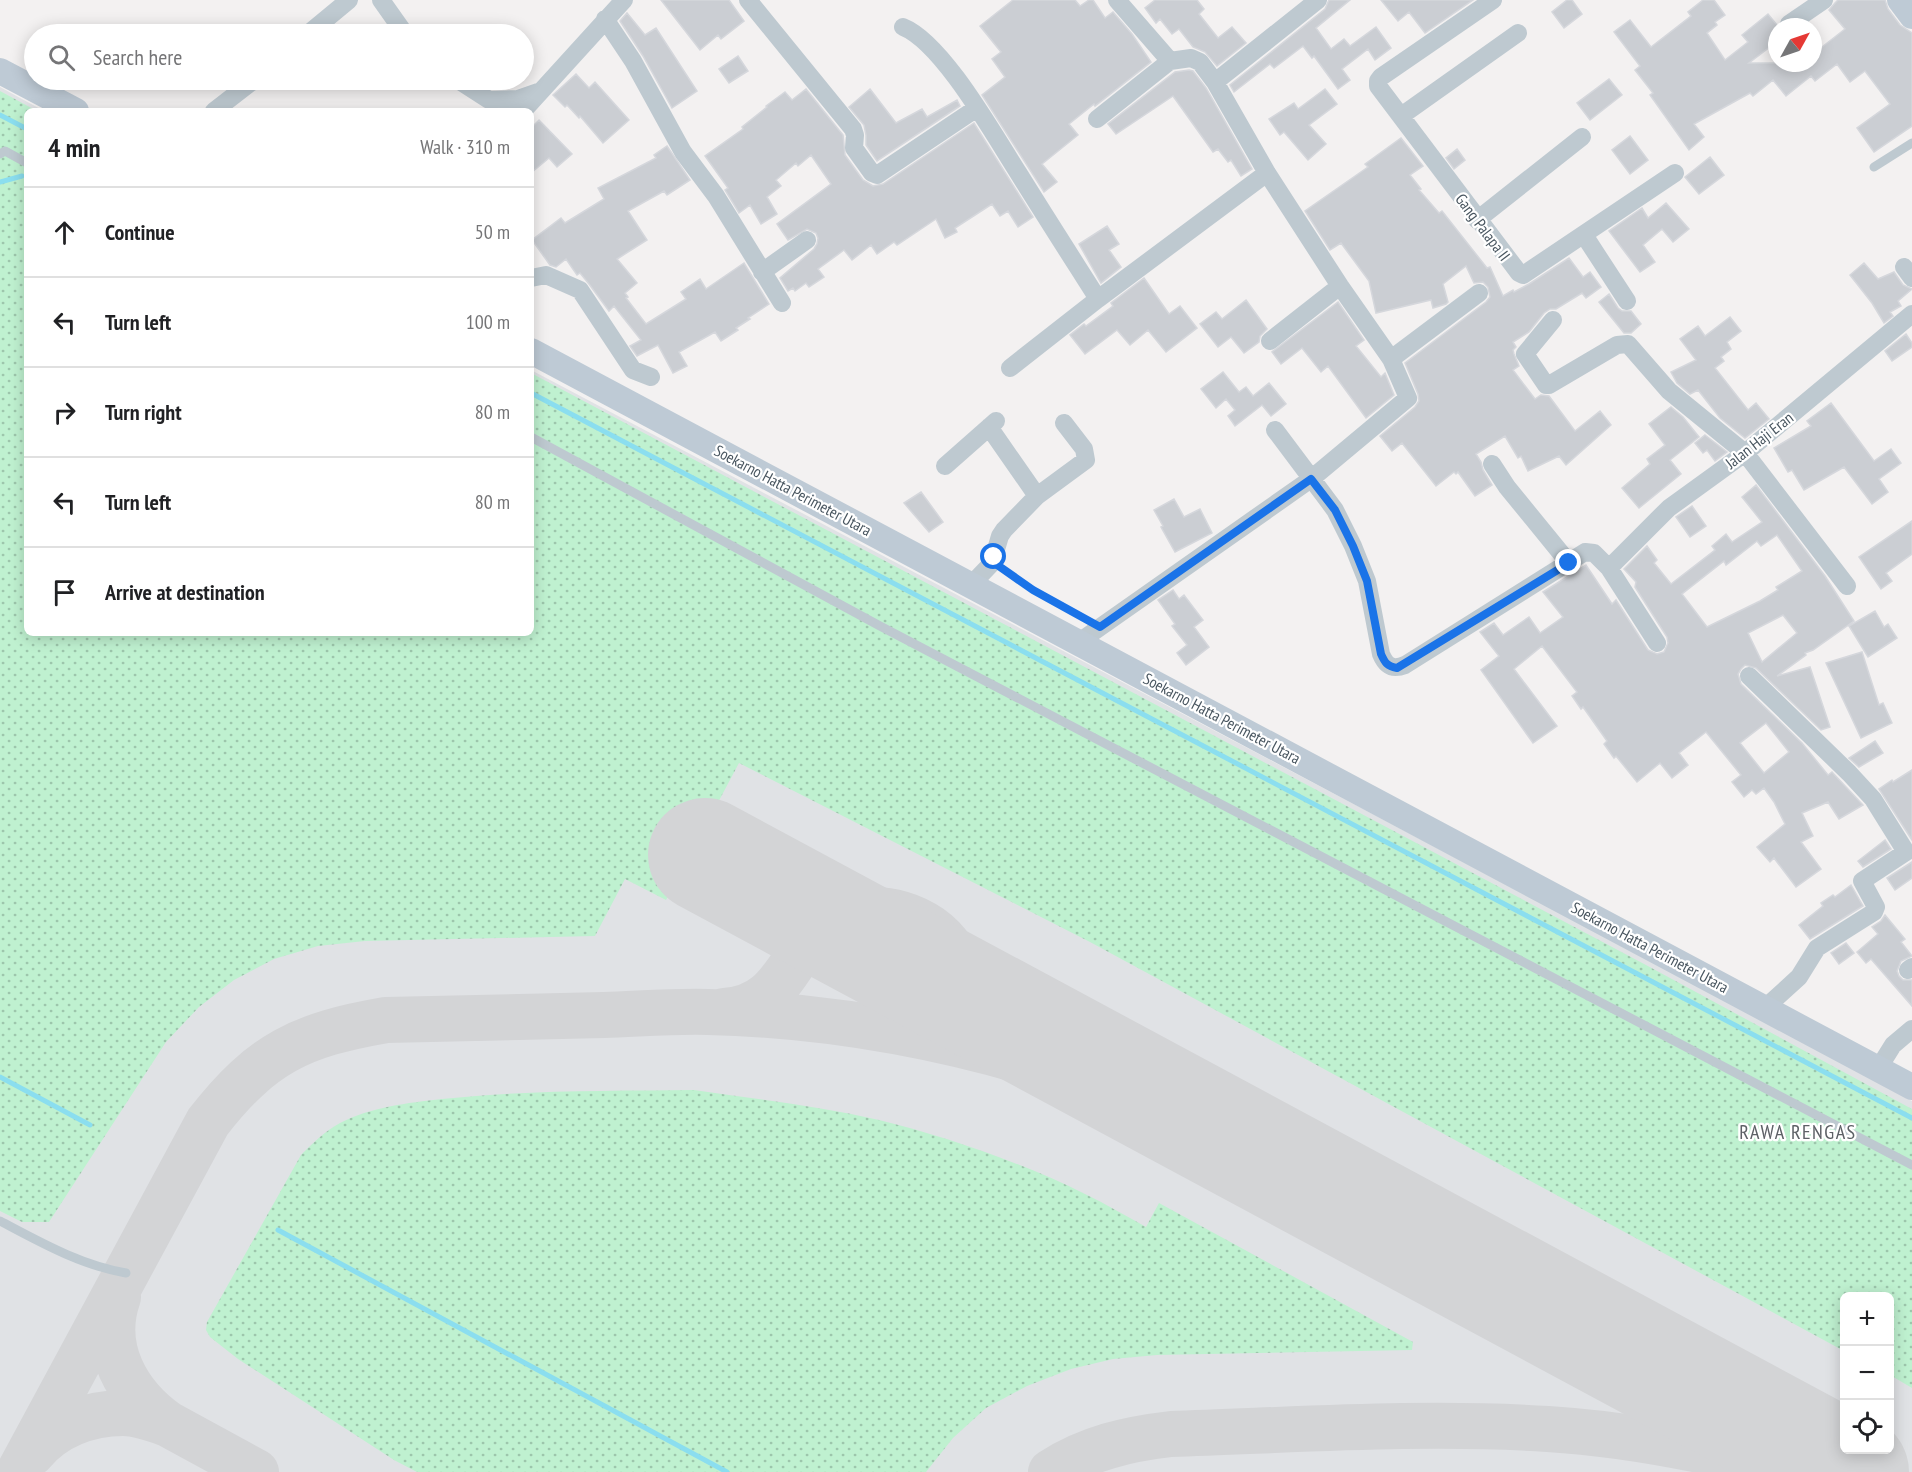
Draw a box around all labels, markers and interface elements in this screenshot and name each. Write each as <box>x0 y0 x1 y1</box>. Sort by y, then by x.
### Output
north arrow <box>1768 18 1822 72</box>
search box <box>24 24 534 90</box>
icon: search <box>45 41 78 74</box>
text: Search here <box>93 43 182 71</box>
text: 4 min <box>48 131 101 164</box>
text: Walk · 310 m <box>420 134 510 160</box>
street label: Gang Palapa II <box>1451 189 1515 265</box>
icon: ahead <box>48 216 81 249</box>
text: Continue <box>105 218 175 246</box>
text: 50 m <box>475 219 510 245</box>
icon: left <box>48 306 81 339</box>
text: Turn left <box>105 308 171 336</box>
text: 100 m <box>466 309 510 335</box>
icon: right <box>48 396 81 429</box>
text: Turn right <box>105 398 182 426</box>
text: 80 m <box>475 399 510 425</box>
street label: Jalan Haji Eran <box>1720 407 1797 473</box>
street label: Soekarno Hatta Perimeter Utara <box>711 440 875 540</box>
icon: left <box>48 486 81 519</box>
text: Turn left <box>105 488 171 516</box>
text: 80 m <box>475 489 510 515</box>
route start <box>980 543 1006 569</box>
route end <box>1555 549 1581 575</box>
icon: arrive <box>48 576 81 609</box>
text: Arrive at destination <box>105 578 265 606</box>
street label: Soekarno Hatta Perimeter Utara <box>1140 668 1304 768</box>
street label: Soekarno Hatta Perimeter Utara <box>1568 897 1732 997</box>
district label: RAWA RENGAS <box>1739 1119 1857 1145</box>
map controls <box>1840 1292 1894 1454</box>
button: + <box>1840 1292 1894 1346</box>
button: − <box>1840 1346 1894 1400</box>
button: locate <box>1840 1400 1894 1454</box>

